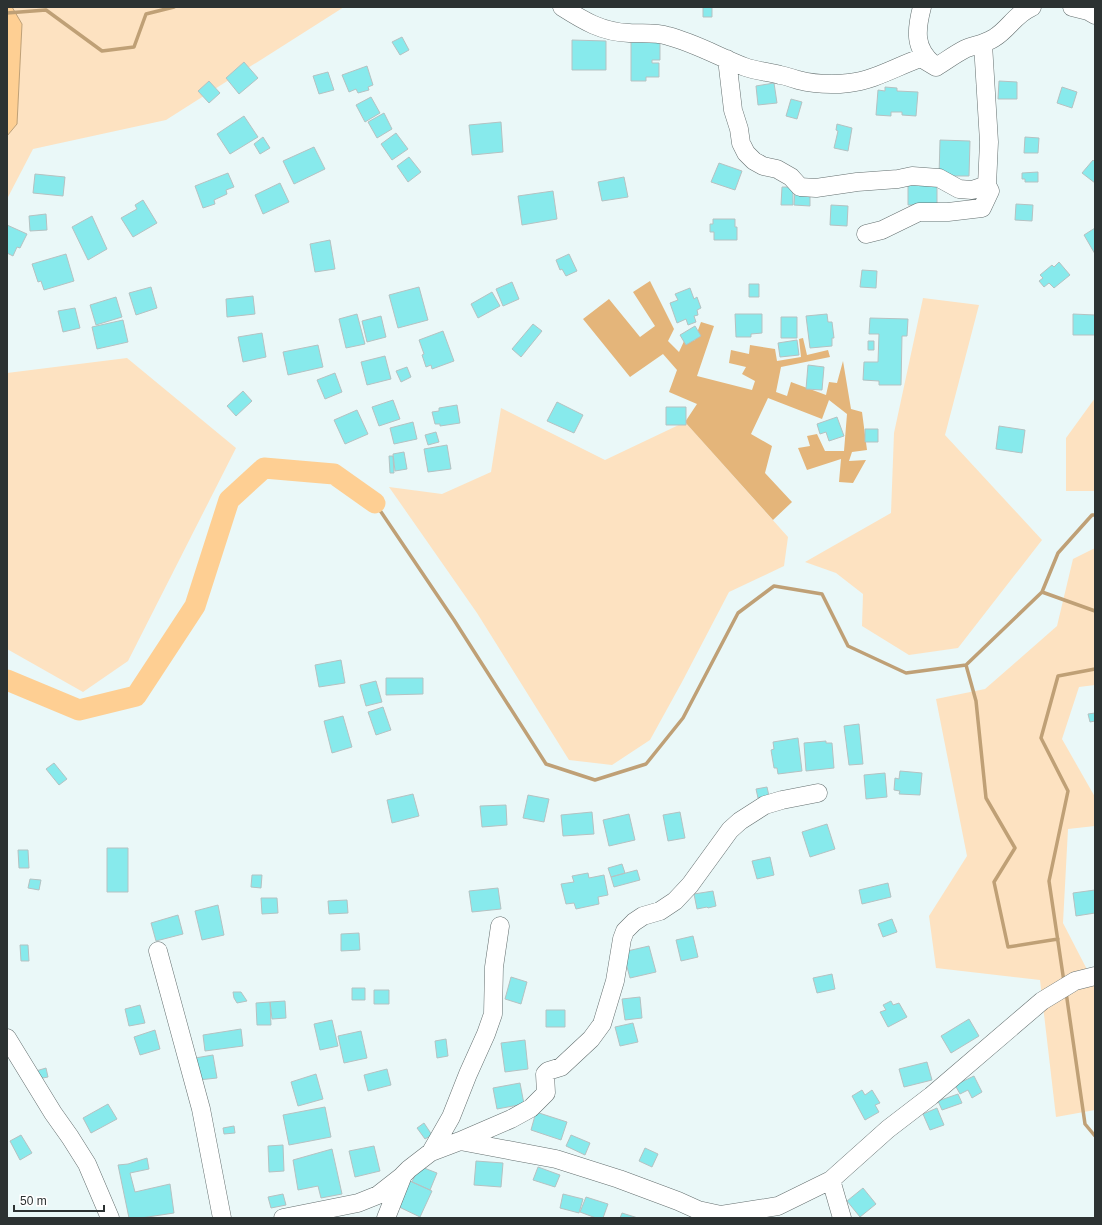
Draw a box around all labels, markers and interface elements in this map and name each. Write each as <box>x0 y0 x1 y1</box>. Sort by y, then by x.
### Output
scale bar <box>14 1187 104 1213</box>
text: 50 m <box>20 1194 47 1208</box>

